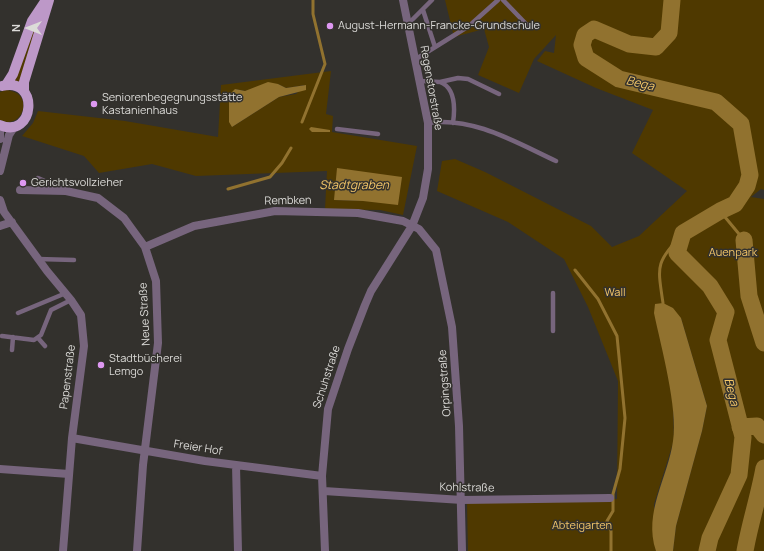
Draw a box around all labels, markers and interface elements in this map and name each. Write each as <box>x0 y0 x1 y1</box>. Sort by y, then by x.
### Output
north arrow <box>8 8 48 48</box>
place label: August-Hermann-Francke-Grundschule <box>338 19 540 33</box>
marker: August-Hermann-Francke-Grundschule <box>325 21 335 31</box>
text: N <box>8 24 23 32</box>
street label: Regenstorstraße <box>417 45 445 131</box>
water label: Bega <box>625 74 655 94</box>
place label: Seniorenbegegnungsstätte Kastanienhaus <box>102 91 242 117</box>
marker: Seniorenbegegnungsstätte Kastanienhaus <box>89 99 99 109</box>
place label: Gerichtsvollzieher <box>31 176 123 190</box>
marker: Gerichtsvollzieher <box>18 178 28 188</box>
water label: Stadtgraben <box>319 179 389 193</box>
street label: Rembken <box>264 194 312 208</box>
park label: Auenpark <box>709 246 757 260</box>
street label: Neue Straße <box>137 282 153 346</box>
park label: Wall <box>604 286 626 300</box>
street label: Papenstraße <box>57 344 79 410</box>
street label: Schuhstraße <box>311 344 343 410</box>
street label: Orpingstraße <box>436 349 454 417</box>
place label: Stadtbücherei Lemgo <box>109 352 182 378</box>
marker: Stadtbücherei Lemgo <box>96 360 106 370</box>
water label: Bega <box>721 377 741 407</box>
street label: Freier Hof <box>173 438 223 458</box>
street label: Kohlstraße <box>440 481 494 495</box>
park label: Abteigarten <box>552 519 612 533</box>

